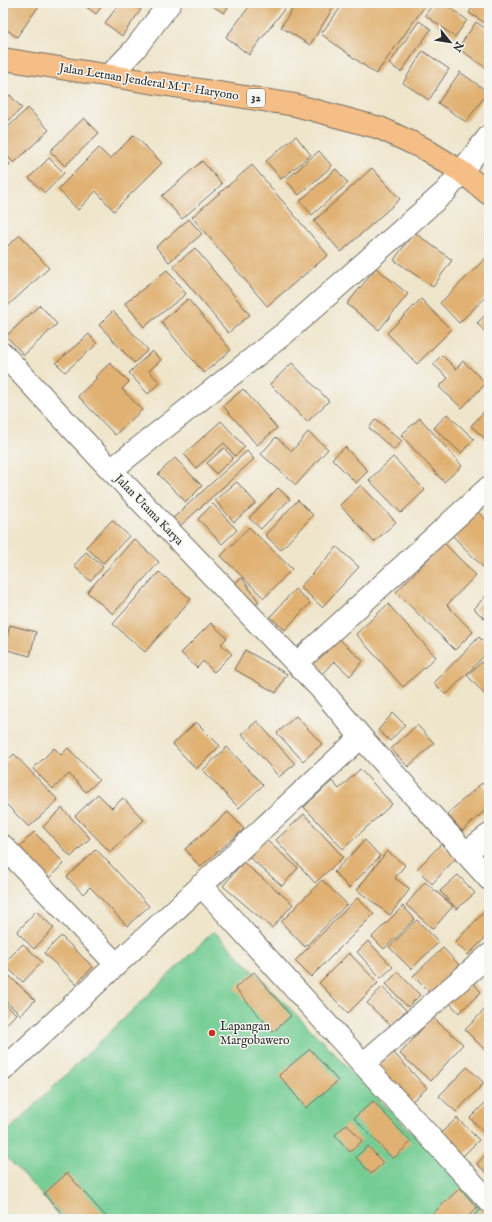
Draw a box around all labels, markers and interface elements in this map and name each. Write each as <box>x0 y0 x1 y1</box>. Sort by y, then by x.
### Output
north arrow <box>430 22 470 62</box>
text: N <box>449 38 467 55</box>
street label: Jalan Letnan Jenderal M.T. Haryono <box>56 60 240 105</box>
road number: 32 <box>247 89 265 107</box>
street label: Jalan Utama Karya <box>109 470 187 550</box>
place label: Lapangan Margobawero <box>220 1019 290 1048</box>
marker: Lapangan Margobawero <box>207 1028 217 1038</box>

